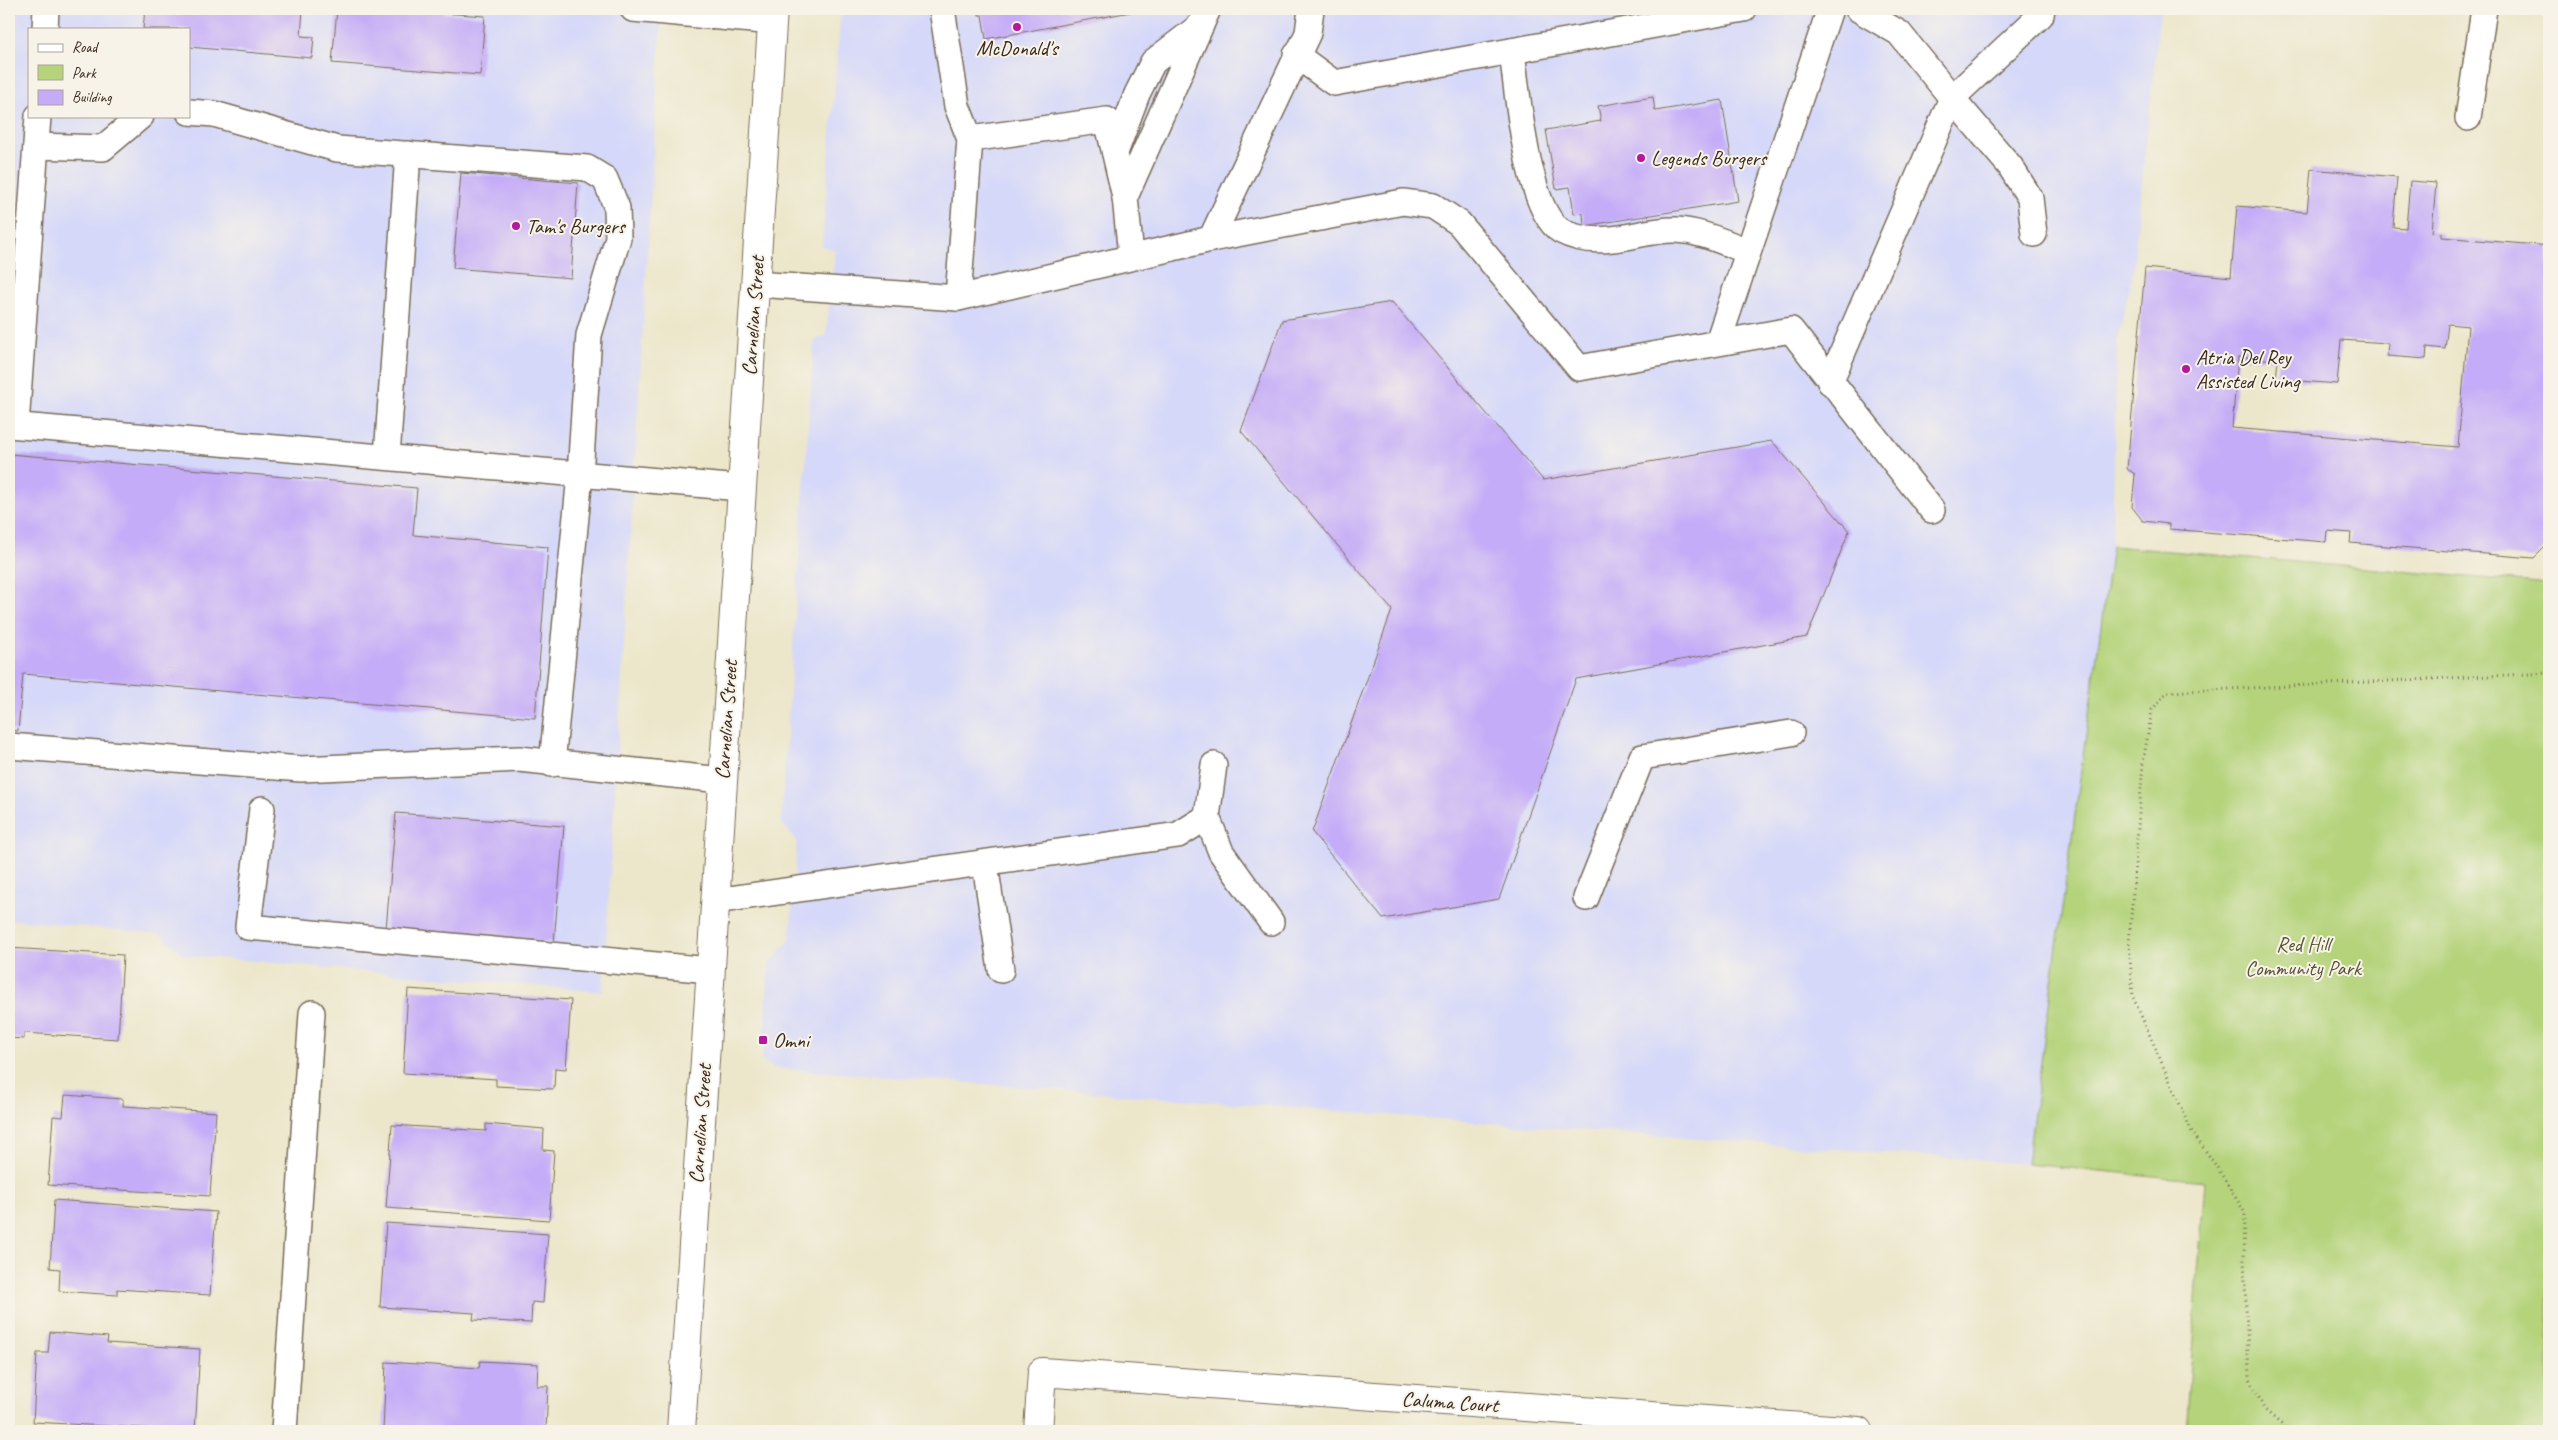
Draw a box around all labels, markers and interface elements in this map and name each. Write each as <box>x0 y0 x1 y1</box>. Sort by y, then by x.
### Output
marker: McDonald's <box>1011 21 1023 33</box>
legend <box>28 28 190 118</box>
place label: McDonald's <box>976 35 1060 61</box>
text: Road <box>72 38 99 57</box>
text: Park <box>72 64 97 83</box>
text: Building <box>72 88 112 107</box>
place label: Legends Burgers <box>1651 145 1768 171</box>
marker: Legends Burgers <box>1635 152 1647 164</box>
place label: Tam's Burgers <box>526 213 626 239</box>
marker: Tam's Burgers <box>510 220 522 232</box>
street label: Carnelian Street <box>736 253 770 376</box>
place label: Atria Del Rey Assisted Living <box>2196 344 2301 394</box>
marker: Atria Del Rey Assisted Living <box>2180 363 2192 375</box>
street label: Carnelian Street <box>709 657 743 780</box>
park label: Red Hill Community Park <box>2245 931 2363 981</box>
place label: Omni <box>773 1027 812 1053</box>
marker: Omni <box>757 1034 769 1046</box>
street label: Carnelian Street <box>683 1061 717 1184</box>
street label: Caluma Court <box>1401 1386 1501 1418</box>

